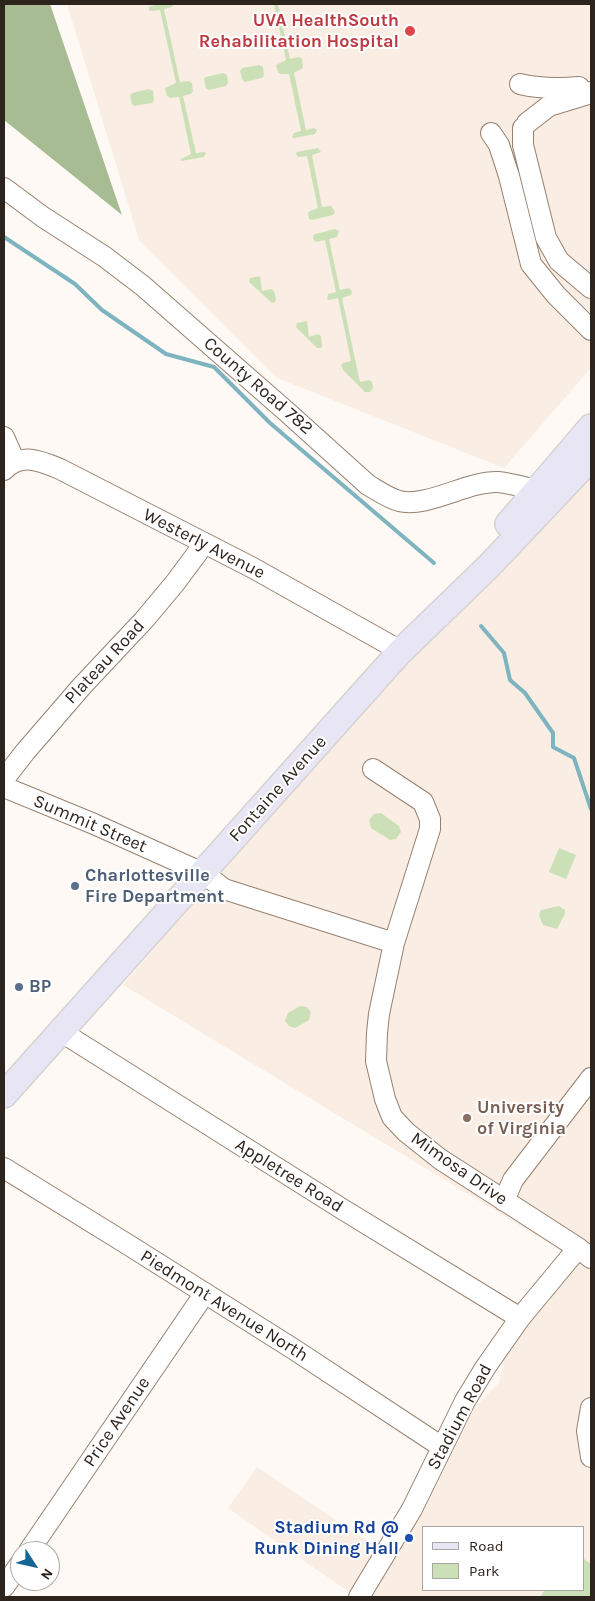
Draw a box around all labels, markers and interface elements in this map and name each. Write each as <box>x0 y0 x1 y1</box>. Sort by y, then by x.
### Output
place label: UVA HealthSouth Rehabilitation Hospital <box>199 10 399 52</box>
marker: UVA HealthSouth Rehabilitation Hospital <box>403 24 417 38</box>
street label: County Road 782 <box>199 333 317 439</box>
street label: Westerly Avenue <box>140 504 268 584</box>
street label: Plateau Road <box>60 615 150 709</box>
street label: Fontaine Avenue <box>225 732 331 846</box>
street label: Summit Street <box>30 790 150 858</box>
place label: Charlottesville Fire Department <box>85 865 224 908</box>
marker: Charlottesville Fire Department <box>69 880 81 892</box>
place label: BP <box>29 976 51 998</box>
marker: BP <box>13 981 25 993</box>
place label: University of Virginia <box>477 1097 566 1140</box>
marker: University of Virginia <box>461 1112 473 1124</box>
street label: Mimosa Drive <box>407 1128 511 1210</box>
street label: Appletree Road <box>231 1134 347 1218</box>
street label: Piedmont Avenue North <box>136 1246 312 1366</box>
street label: Stadium Road <box>423 1360 497 1474</box>
street label: Price Avenue <box>79 1373 155 1471</box>
place label: Stadium Rd @ Runk Dining Hall <box>254 1517 399 1560</box>
legend <box>422 1526 585 1591</box>
marker: Stadium Rd @ Runk Dining Hall <box>403 1532 415 1544</box>
text: Road <box>469 1537 504 1555</box>
north arrow <box>10 1541 60 1591</box>
text: Park <box>469 1562 499 1580</box>
text: N <box>37 1565 57 1583</box>

